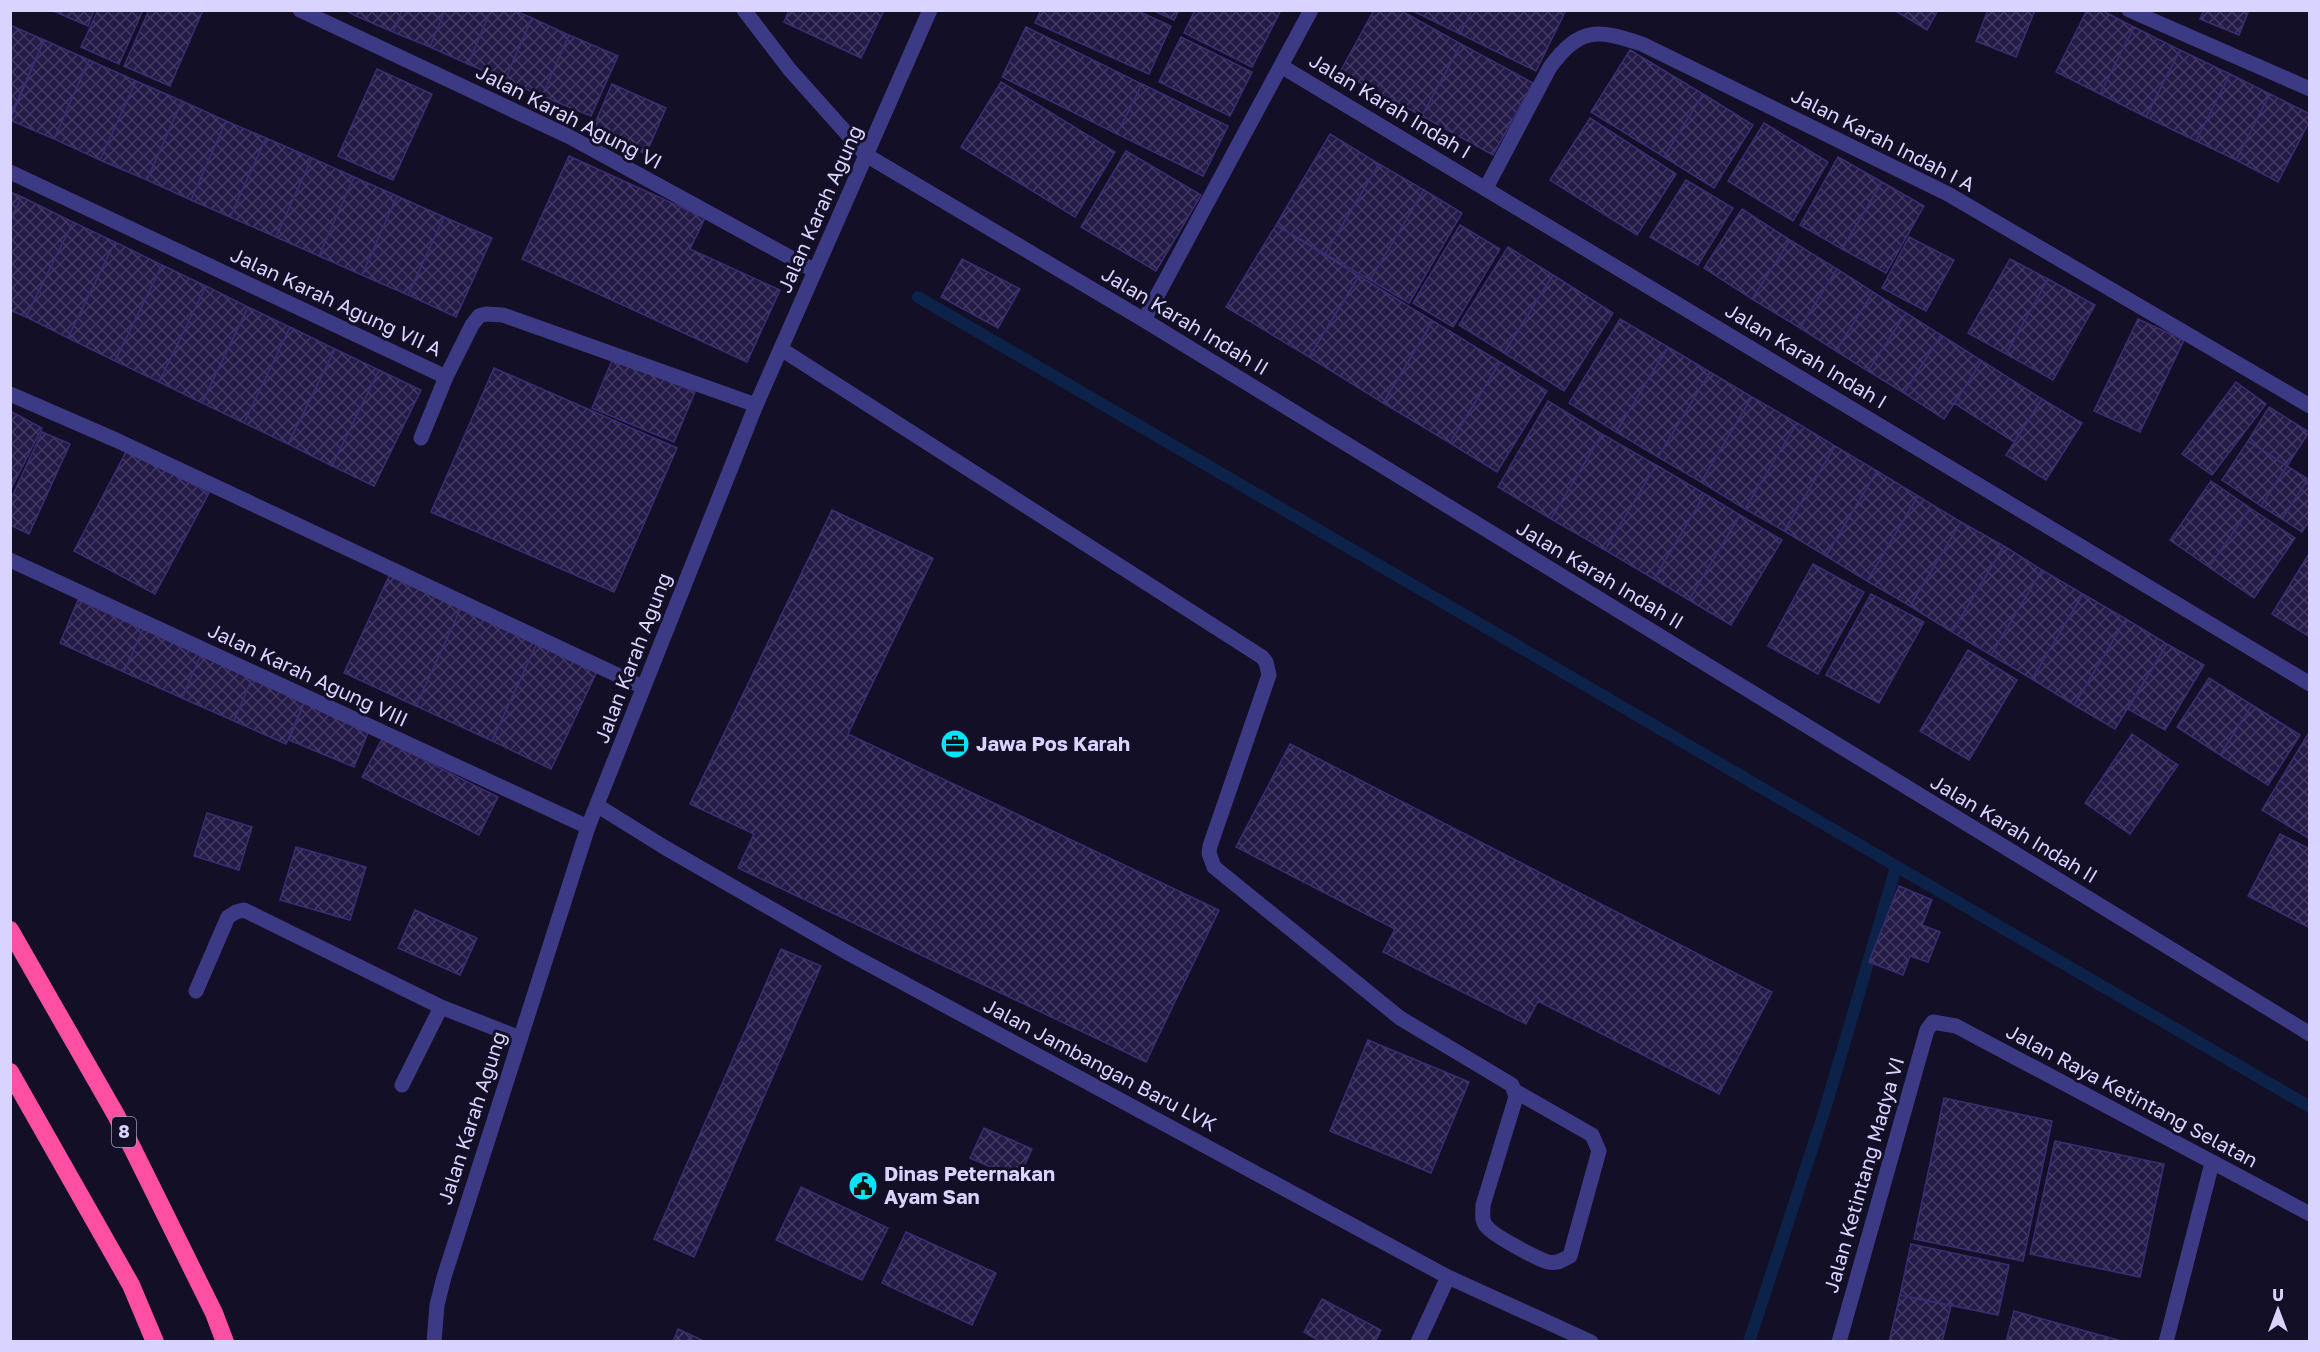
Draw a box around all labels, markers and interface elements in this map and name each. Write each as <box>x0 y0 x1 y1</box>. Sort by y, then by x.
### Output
street label: Jalan Karah Indah I <box>1305 47 1476 163</box>
street label: Jalan Karah Agung VI <box>473 59 666 173</box>
street label: Jalan Karah Indah I A <box>1788 82 1979 196</box>
street label: Jalan Karah Agung <box>771 121 867 296</box>
street label: Jalan Karah Agung VII A <box>227 242 446 361</box>
street label: Jalan Karah Indah II <box>1098 261 1273 379</box>
street label: Jalan Karah Indah I <box>1721 297 1892 413</box>
street label: Jalan Karah Indah II <box>1513 515 1688 633</box>
street label: Jalan Karah Agung <box>588 569 676 746</box>
street label: Jalan Karah Agung VIII <box>205 617 412 731</box>
office icon: Jawa Pos Karah <box>939 728 971 760</box>
place label: Jawa Pos Karah <box>976 731 1130 755</box>
street label: Jalan Karah Indah II <box>1927 769 2102 887</box>
street label: Jalan Jambangan Baru LVK <box>980 992 1221 1136</box>
street label: Jalan Raya Ketintang Selatan <box>2003 1018 2262 1172</box>
street label: Jalan Karah Agung <box>432 1028 510 1207</box>
street label: Jalan Ketintang Madya VI <box>1818 1054 1908 1295</box>
road number: 8 <box>112 1117 136 1147</box>
place label: Dinas Peternakan Ayam San <box>884 1161 1055 1208</box>
public building icon: Dinas Peternakan Ayam San <box>847 1170 879 1202</box>
north arrow <box>2248 1280 2308 1340</box>
text: U <box>2272 1285 2284 1305</box>

